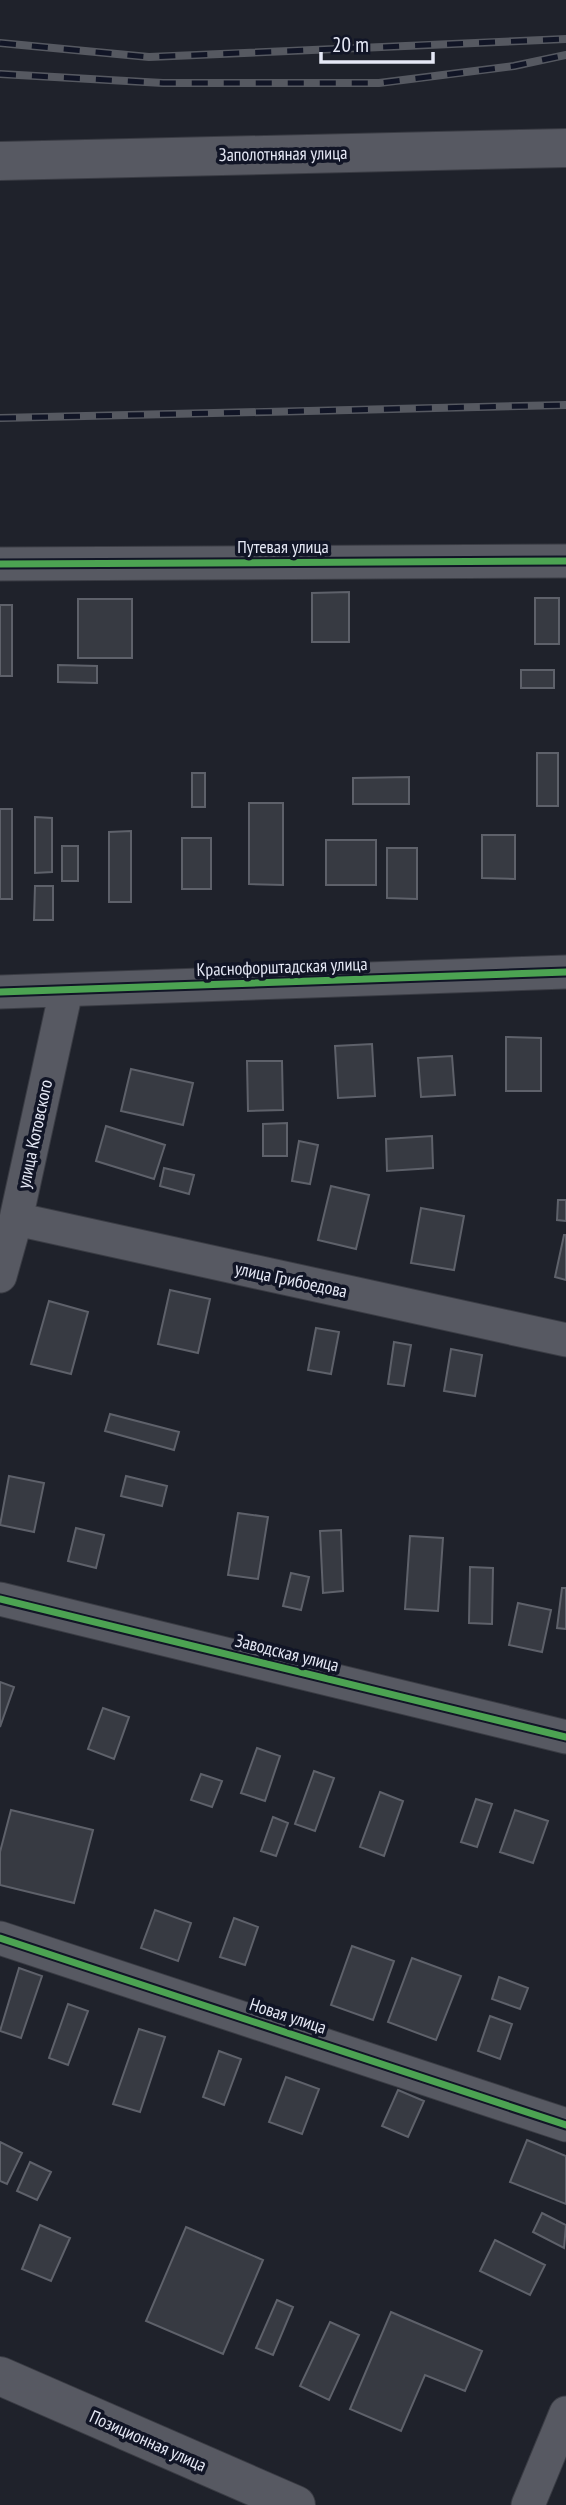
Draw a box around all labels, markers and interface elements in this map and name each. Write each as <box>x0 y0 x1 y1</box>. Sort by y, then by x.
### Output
scale bar <box>321 21 433 65</box>
text: 20 m <box>332 31 369 58</box>
street label: Заполотняная улица <box>219 141 347 166</box>
street label: Путевая улица <box>237 535 329 558</box>
street label: Краснофорштадская улица <box>196 952 368 981</box>
street label: улица Котовского <box>12 1077 57 1190</box>
street label: улица Грибоедова <box>233 1256 349 1303</box>
street label: Заводская улица <box>233 1629 341 1677</box>
street label: Новая улица <box>247 1992 330 2039</box>
street label: Позиционная улица <box>86 2405 210 2477</box>

